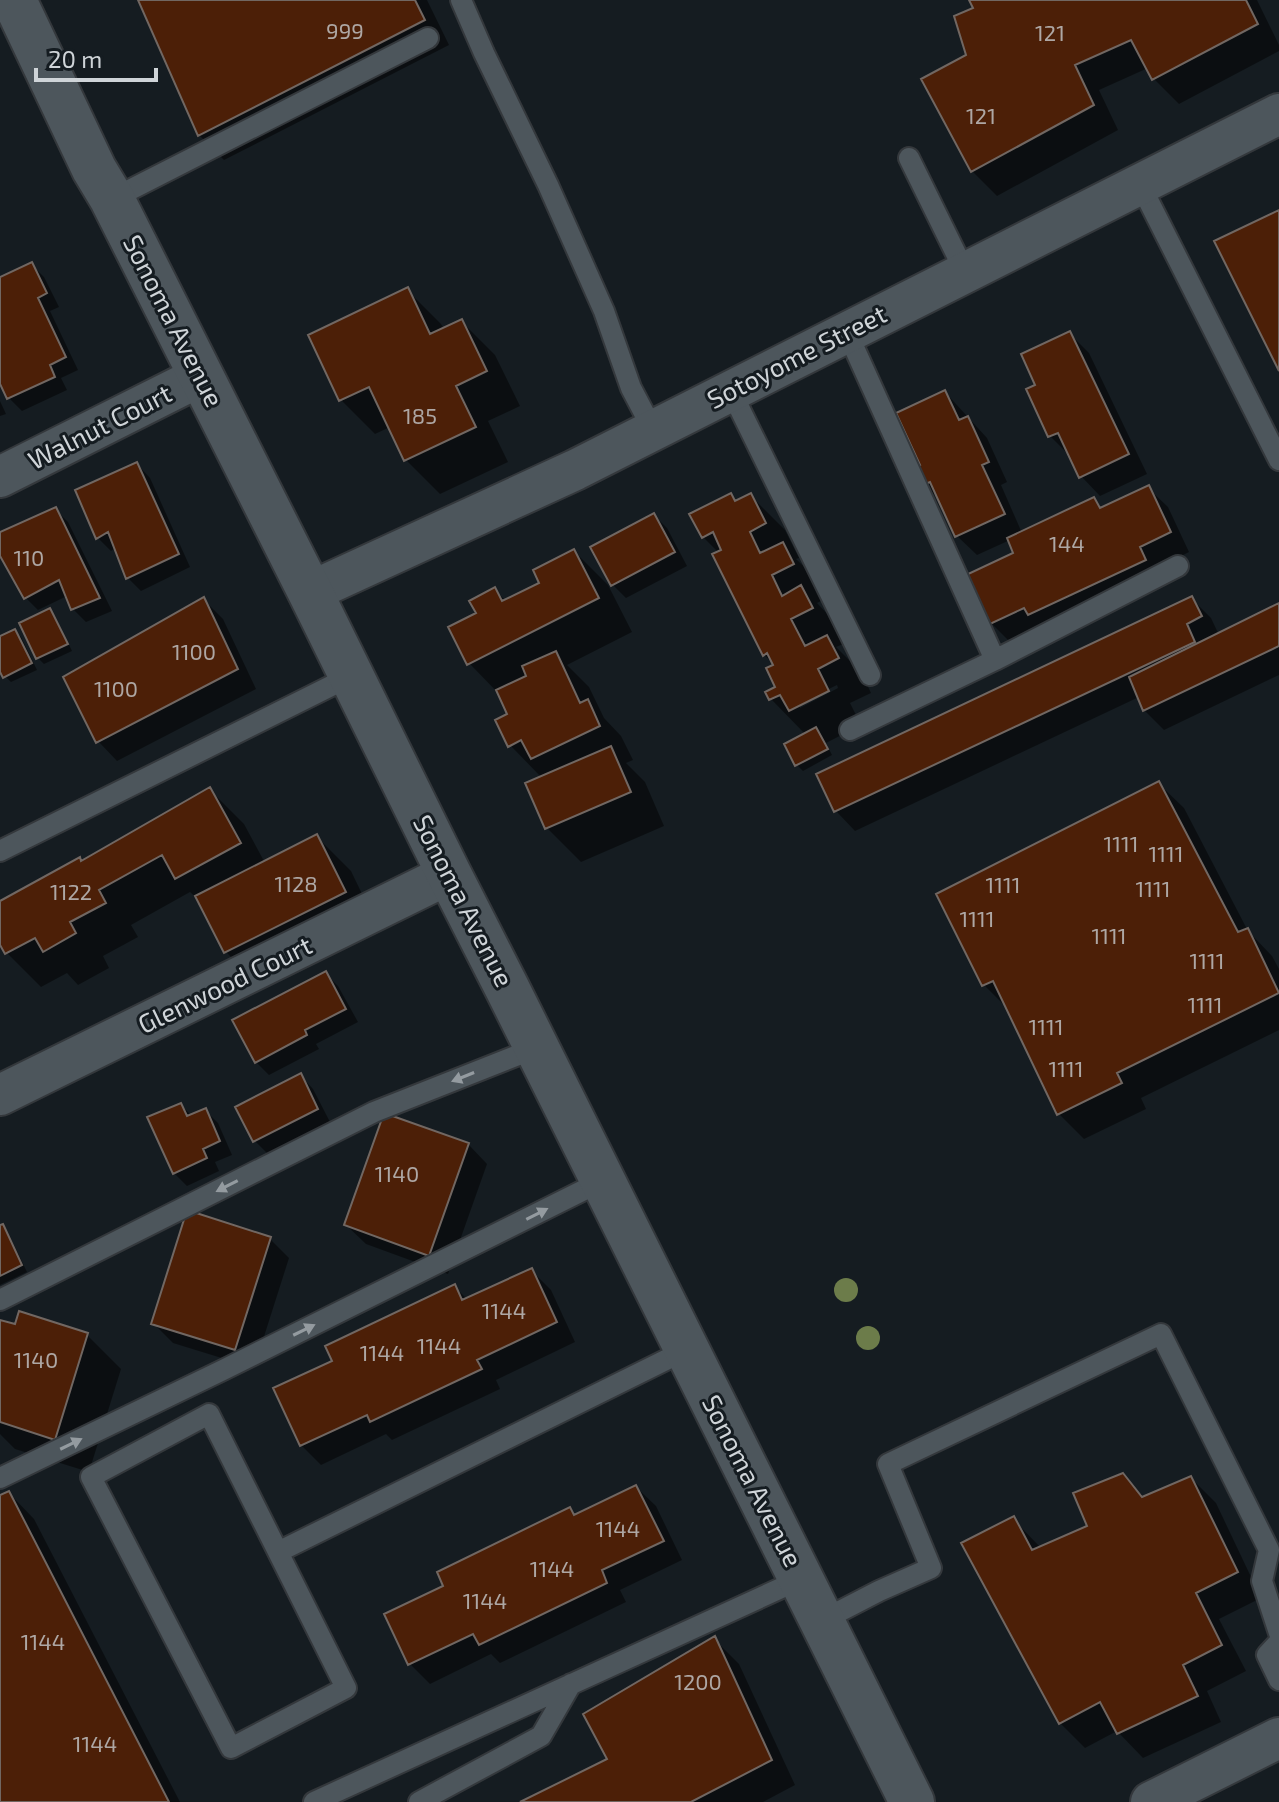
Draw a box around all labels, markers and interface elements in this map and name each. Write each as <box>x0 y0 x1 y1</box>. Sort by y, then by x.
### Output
house number: 999 <box>326 17 364 43</box>
house number: 121 <box>1035 19 1065 45</box>
scale bar <box>36 32 156 82</box>
text: 20 m <box>48 44 102 73</box>
house number: 121 <box>966 102 996 128</box>
street label: Sonoma Avenue <box>118 229 231 411</box>
street label: Sotoyome Street <box>702 297 891 414</box>
street label: Walnut Court <box>22 376 176 475</box>
house number: 185 <box>403 402 437 428</box>
house number: 144 <box>1049 530 1085 556</box>
house number: 110 <box>14 544 44 570</box>
house number: 1100 <box>172 638 216 664</box>
house number: 1100 <box>94 675 138 701</box>
street label: Sonoma Avenue <box>408 809 521 991</box>
house number: 1111 <box>1103 830 1139 856</box>
house number: 1111 <box>1148 840 1184 866</box>
house number: 1128 <box>274 870 318 896</box>
house number: 1111 <box>985 871 1021 897</box>
house number: 1111 <box>1135 875 1171 901</box>
house number: 1122 <box>50 878 92 904</box>
house number: 1111 <box>959 905 995 931</box>
house number: 1111 <box>1091 922 1127 948</box>
street label: Glenwood Court <box>132 928 316 1039</box>
house number: 1111 <box>1189 947 1225 973</box>
house number: 1111 <box>1187 991 1223 1017</box>
house number: 1111 <box>1028 1013 1064 1039</box>
house number: 1111 <box>1048 1055 1084 1081</box>
one-way arrow <box>451 1071 475 1084</box>
house number: 1140 <box>375 1160 419 1186</box>
one-way arrow <box>216 1179 239 1192</box>
one-way arrow <box>525 1207 548 1221</box>
house number: 1144 <box>482 1297 526 1323</box>
one-way arrow <box>292 1323 315 1336</box>
house number: 1144 <box>417 1332 461 1358</box>
house number: 1144 <box>360 1339 404 1365</box>
house number: 1140 <box>14 1346 58 1372</box>
street label: Sonoma Avenue <box>697 1389 810 1571</box>
one-way arrow <box>59 1438 82 1451</box>
house number: 1144 <box>596 1515 640 1541</box>
house number: 1144 <box>530 1555 574 1581</box>
house number: 1144 <box>463 1587 507 1613</box>
house number: 1144 <box>21 1628 65 1654</box>
house number: 1200 <box>674 1668 722 1694</box>
house number: 1144 <box>73 1730 117 1756</box>

